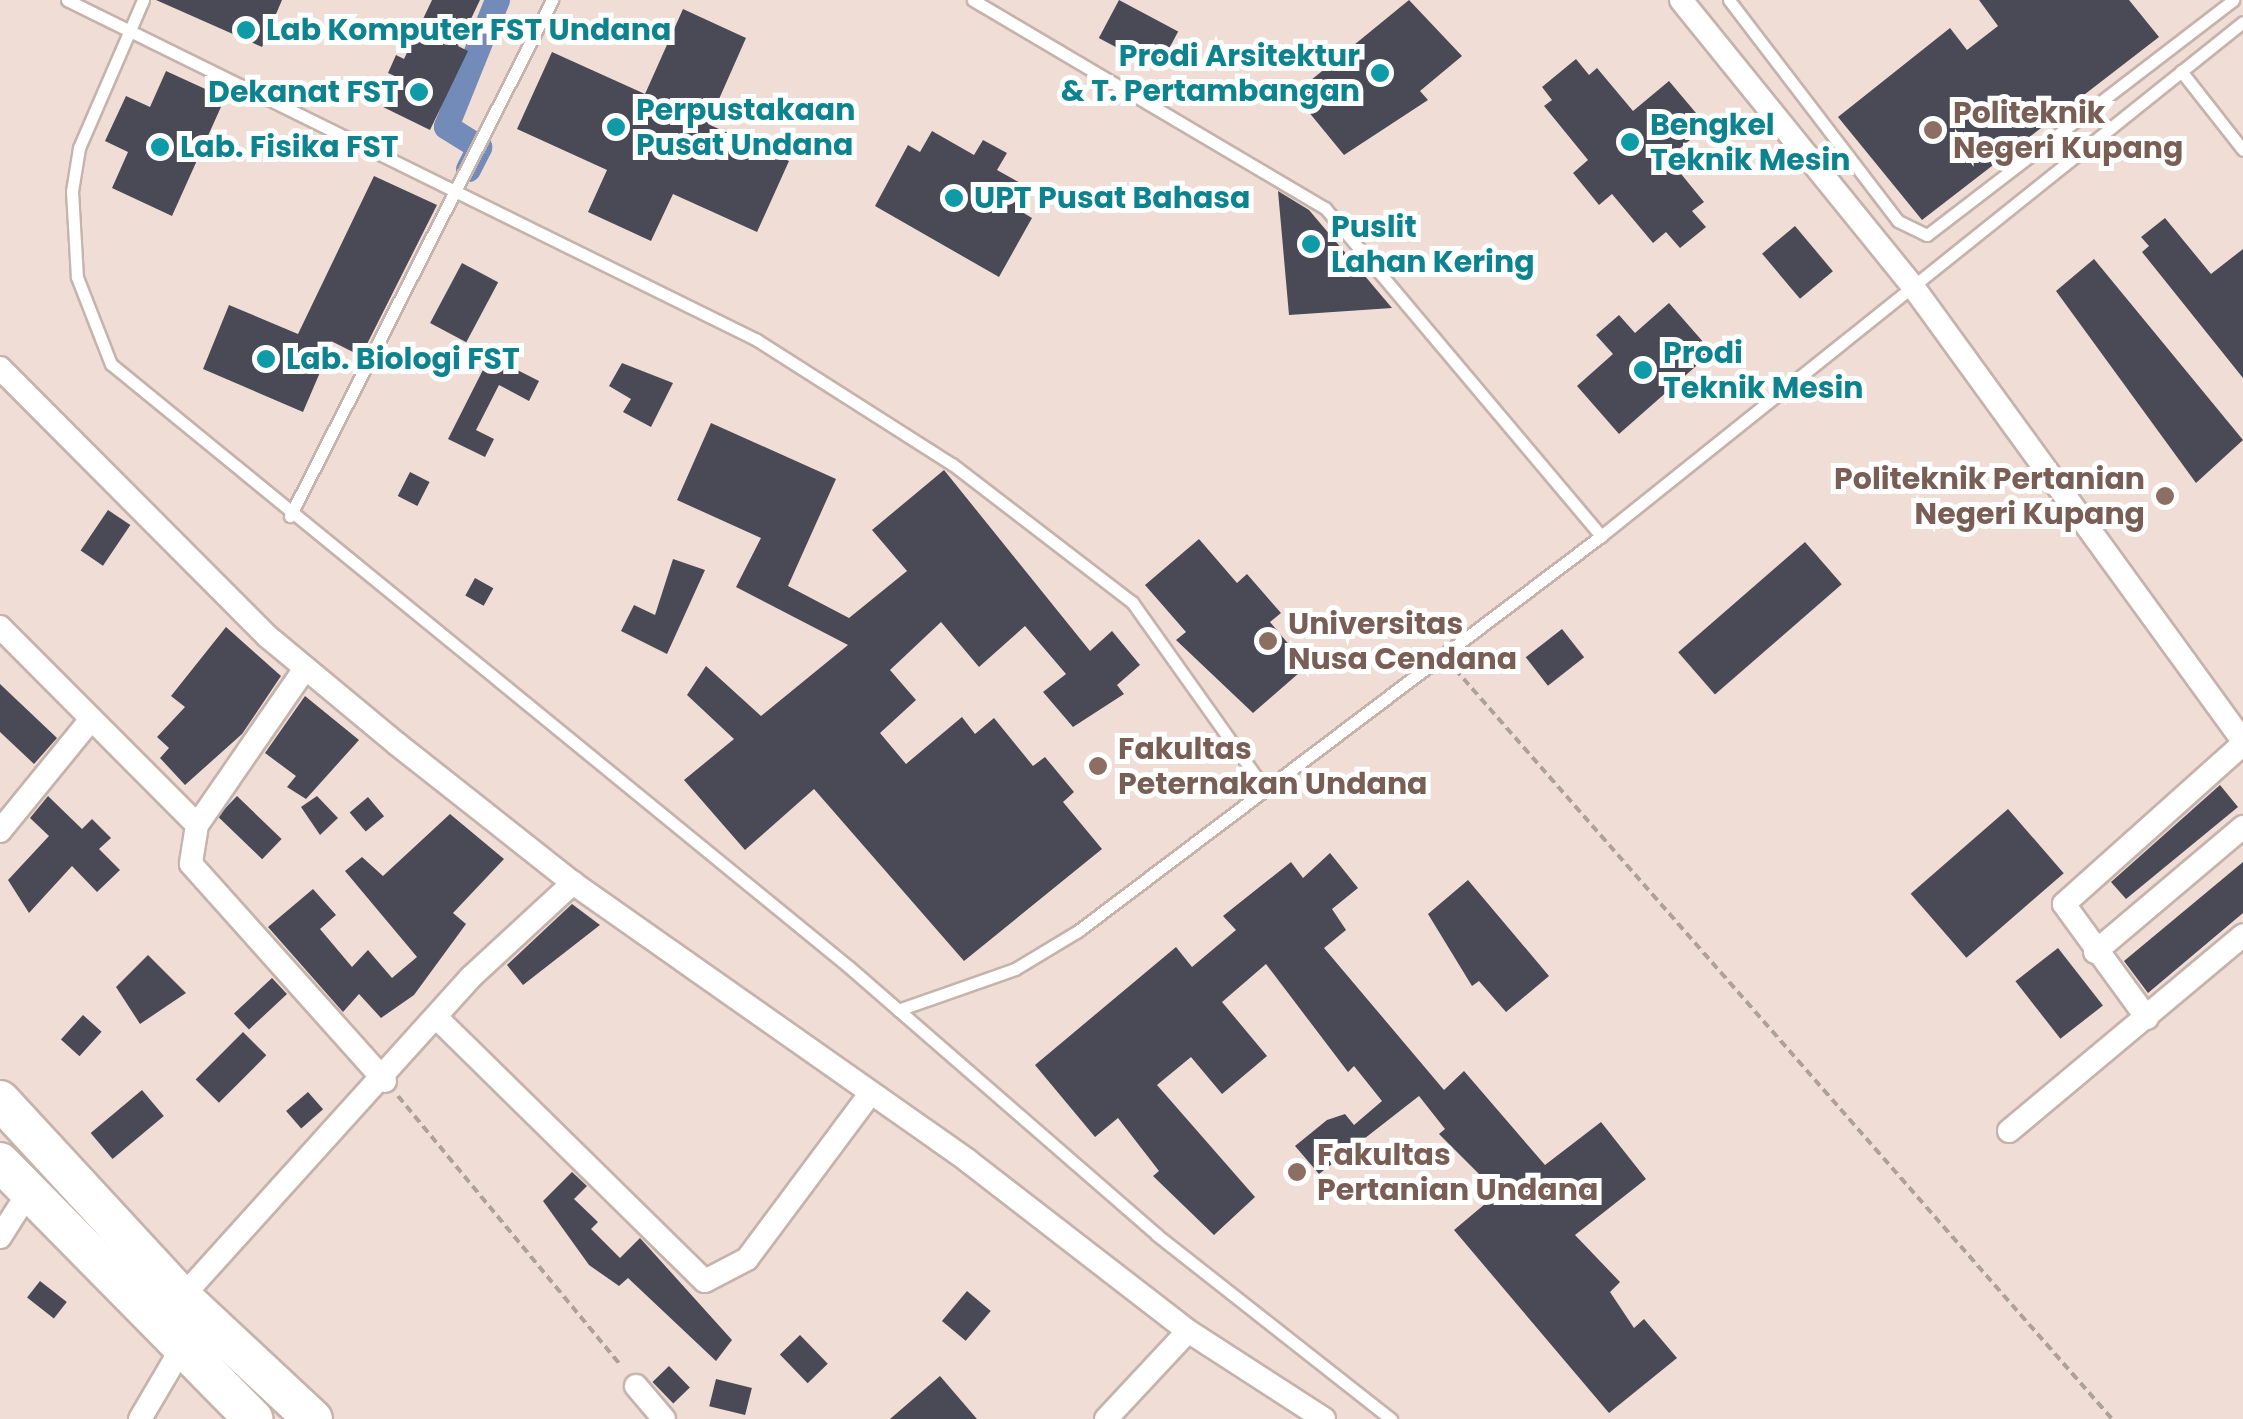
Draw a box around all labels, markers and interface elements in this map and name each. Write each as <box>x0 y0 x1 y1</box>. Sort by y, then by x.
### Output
place label: Lab Komputer FST Undana <box>266 12 671 48</box>
marker: Lab Komputer FST Undana <box>235 19 257 41</box>
place label: Prodi Arsitektur & T. Pertambangan <box>1061 38 1360 108</box>
marker: Prodi Arsitektur & T. Pertambangan <box>1369 62 1391 84</box>
place label: Dekanat FST <box>208 74 399 110</box>
marker: Dekanat FST <box>408 81 430 103</box>
place label: Perpustakaan Pusat Undana <box>636 92 855 162</box>
place label: Politeknik Negeri Kupang <box>1953 95 2183 166</box>
place label: Bengkel Teknik Mesin <box>1650 107 1851 178</box>
marker: Perpustakaan Pusat Undana <box>605 116 627 138</box>
marker: Politeknik Negeri Kupang <box>1922 119 1944 141</box>
place label: Lab. Fisika FST <box>180 129 399 165</box>
marker: Bengkel Teknik Mesin <box>1619 131 1641 153</box>
marker: Lab. Fisika FST <box>149 136 171 158</box>
place label: UPT Pusat Bahasa <box>974 180 1250 216</box>
marker: UPT Pusat Bahasa <box>943 187 965 209</box>
place label: Puslit Lahan Kering <box>1331 209 1535 280</box>
marker: Puslit Lahan Kering <box>1300 233 1322 255</box>
place label: Prodi Teknik Mesin <box>1663 335 1864 406</box>
place label: Lab. Biologi FST <box>286 341 520 377</box>
marker: Lab. Biologi FST <box>255 348 277 370</box>
marker: Prodi Teknik Mesin <box>1632 359 1654 381</box>
place label: Politeknik Pertanian Negeri Kupang <box>1834 461 2145 532</box>
marker: Politeknik Pertanian Negeri Kupang <box>2154 485 2176 507</box>
place label: Universitas Nusa Cendana <box>1288 606 1517 676</box>
marker: Universitas Nusa Cendana <box>1257 630 1279 652</box>
place label: Fakultas Peternakan Undana <box>1118 731 1427 802</box>
marker: Fakultas Peternakan Undana <box>1087 755 1109 777</box>
place label: Fakultas Pertanian Undana <box>1317 1137 1598 1208</box>
marker: Fakultas Pertanian Undana <box>1286 1161 1308 1183</box>

